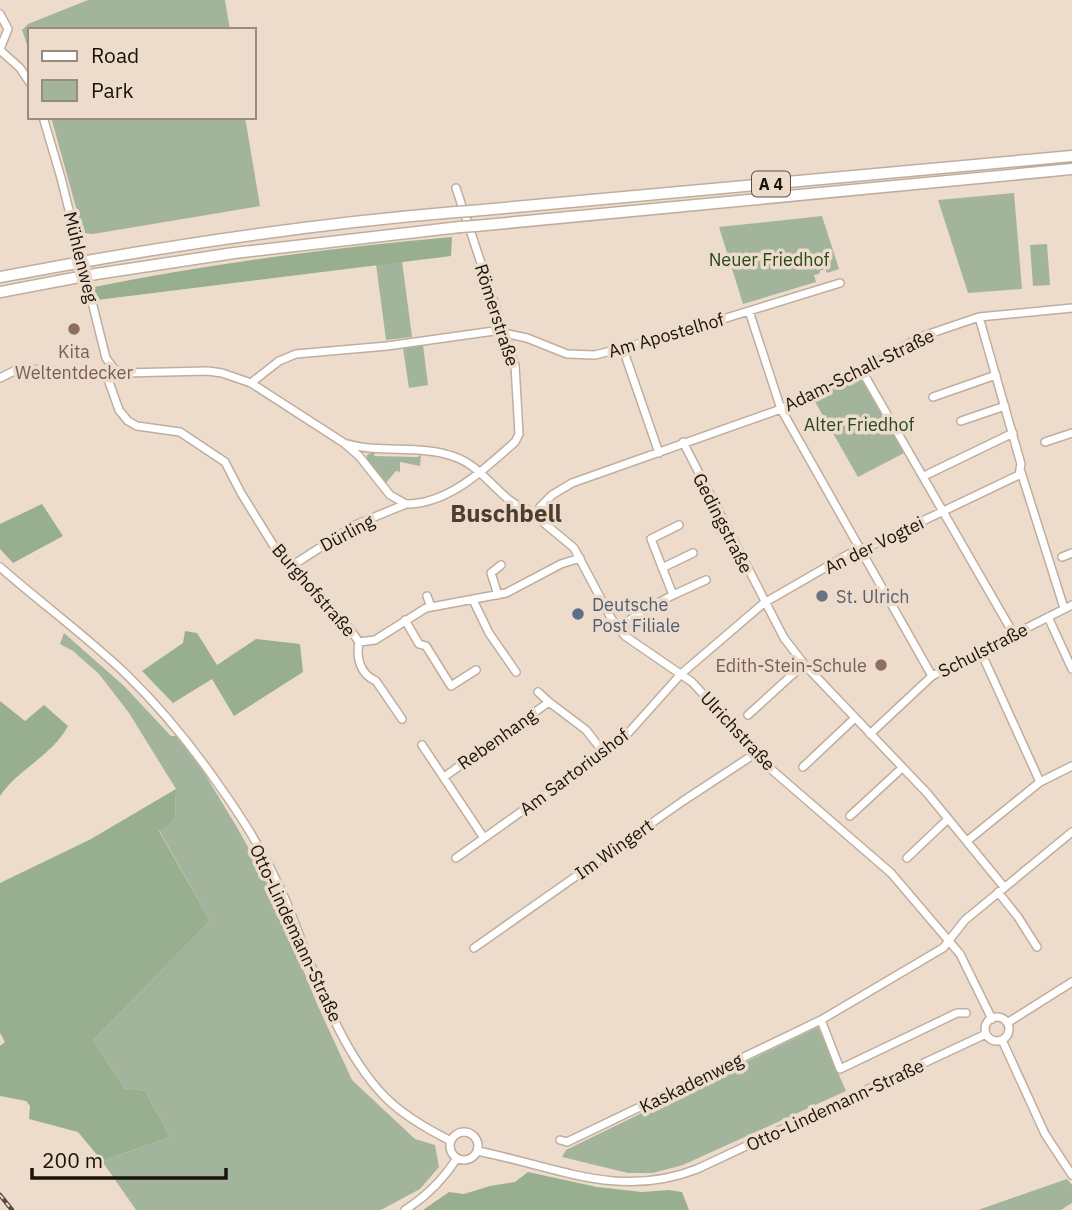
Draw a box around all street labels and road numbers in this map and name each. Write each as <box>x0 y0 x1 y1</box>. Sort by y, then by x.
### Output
road number: A 4 <box>752 172 790 196</box>
street label: Mühlenweg <box>59 209 104 305</box>
street label: Römerstraße <box>470 261 524 369</box>
street label: Am Apostelhof <box>606 307 727 362</box>
street label: Adam-Schall-Straße <box>780 324 938 416</box>
street label: Gedingstraße <box>688 469 758 577</box>
street label: Dürling <box>316 509 378 557</box>
street label: An der Vogtei <box>821 511 927 579</box>
street label: Burghofstraße <box>267 539 361 641</box>
street label: Schulstraße <box>934 618 1032 682</box>
street label: Ulrichstraße <box>695 687 781 775</box>
street label: Rebenhang <box>453 703 541 775</box>
street label: Am Sartoriushof <box>515 723 633 821</box>
street label: Im Wingert <box>570 814 658 884</box>
street label: Otto-Lindemann-Straße <box>245 840 347 1026</box>
street label: Kaskadenweg <box>636 1048 747 1118</box>
street label: Otto-Lindemann-Straße <box>742 1054 928 1156</box>

